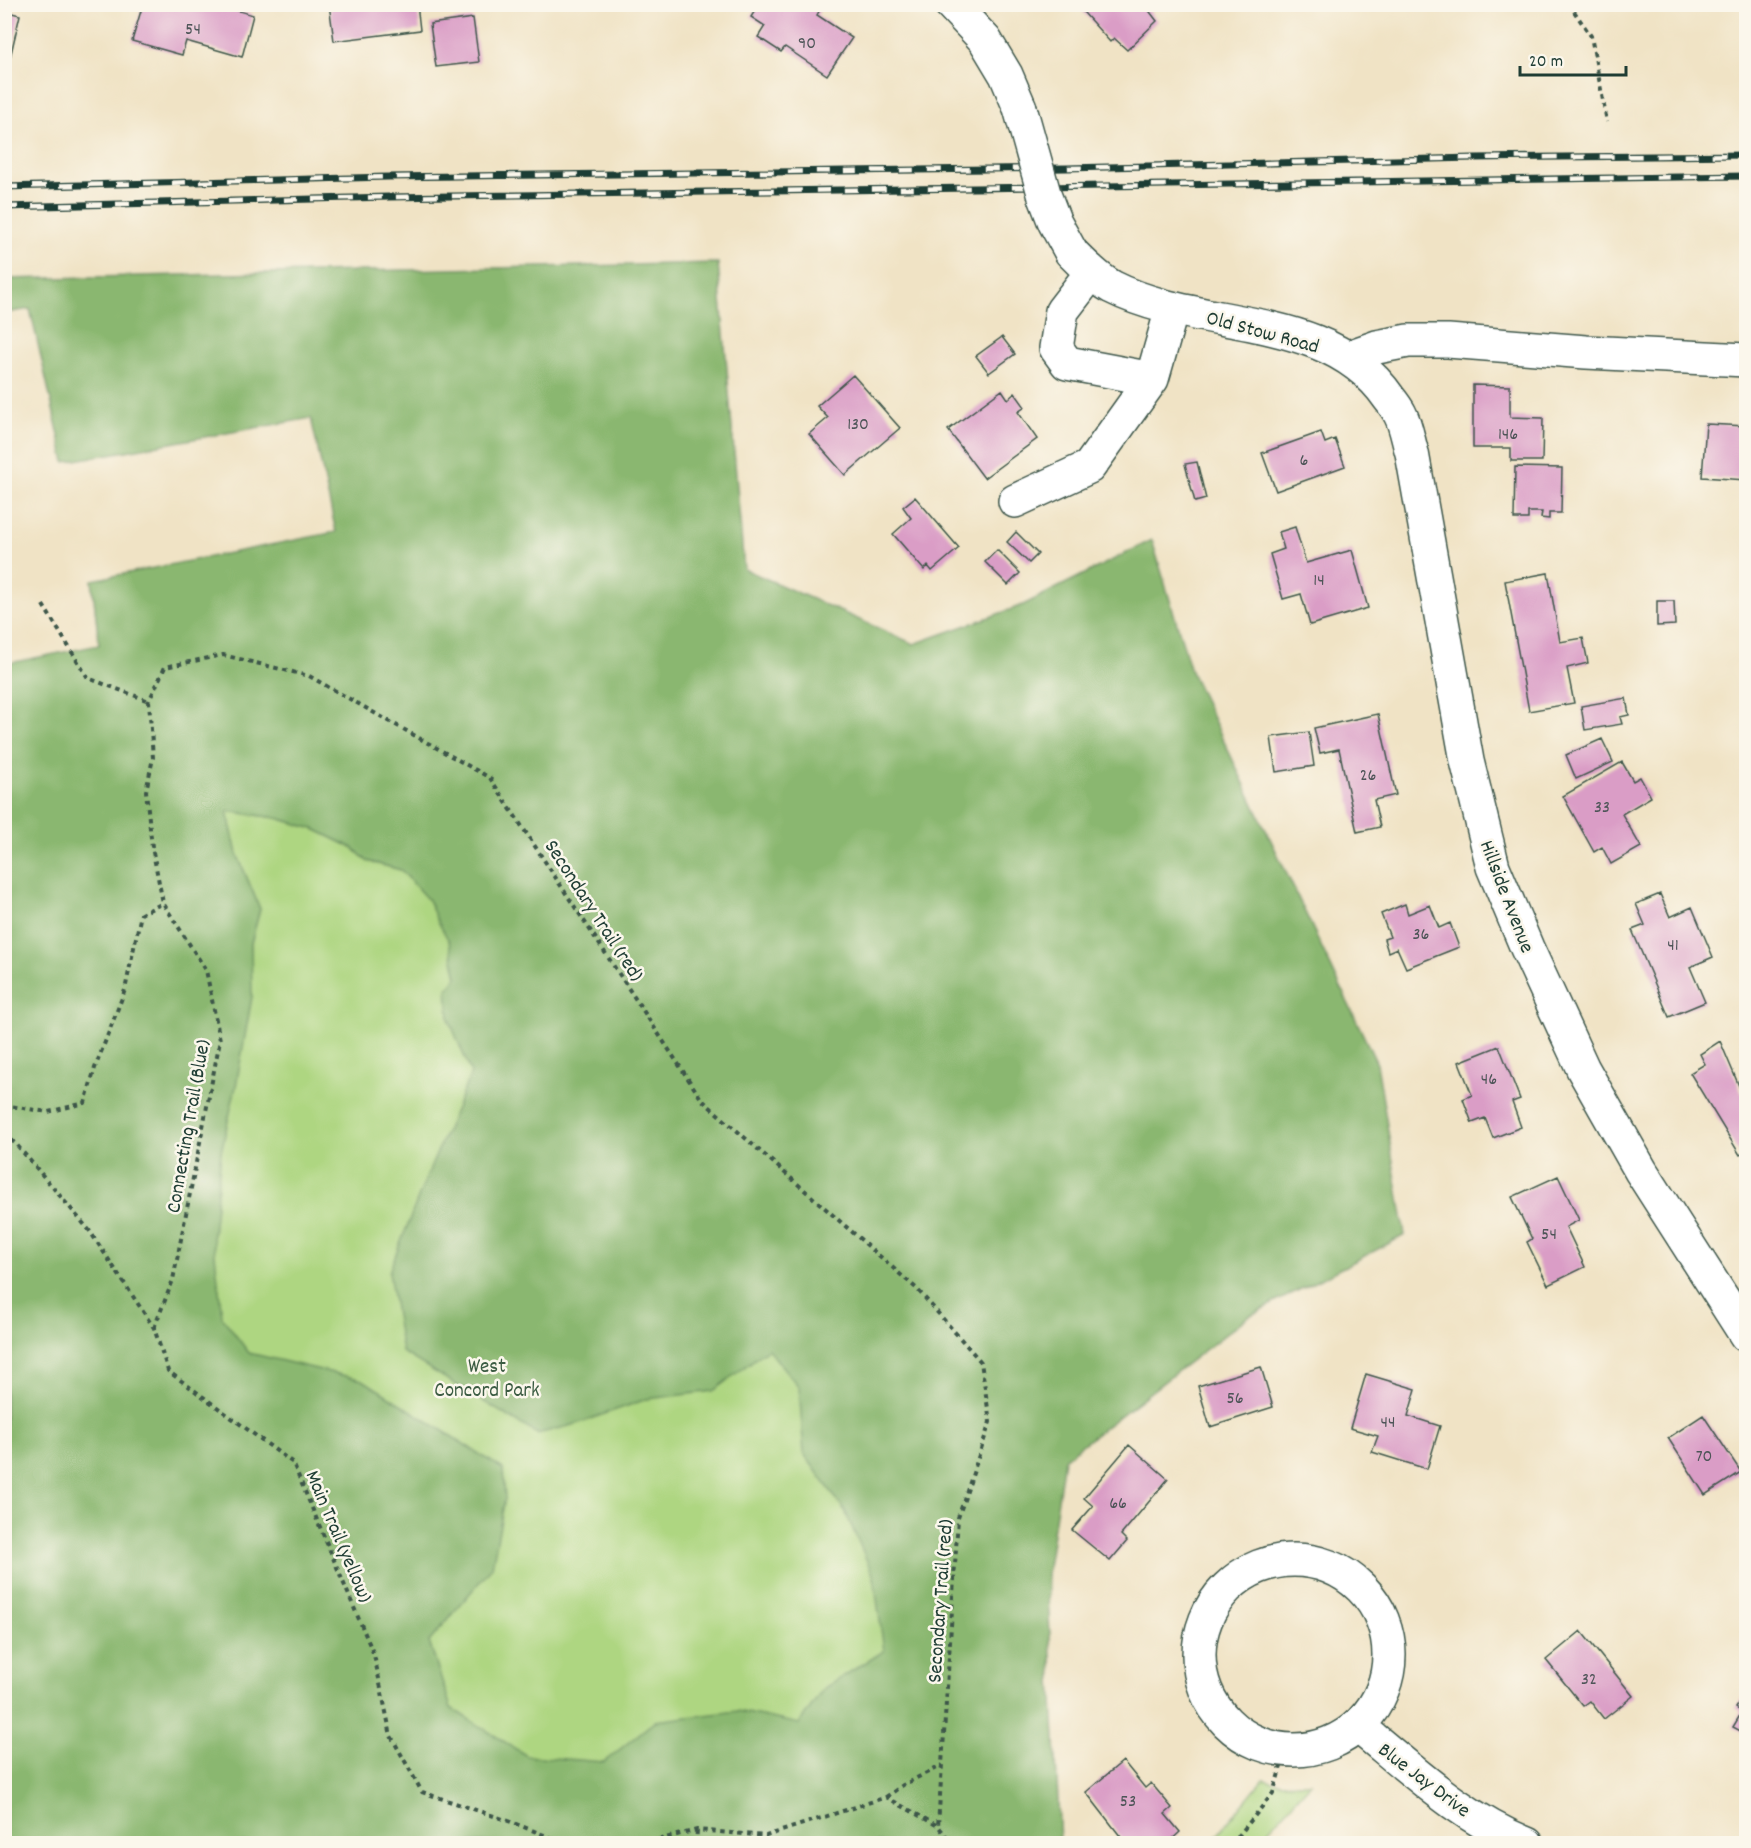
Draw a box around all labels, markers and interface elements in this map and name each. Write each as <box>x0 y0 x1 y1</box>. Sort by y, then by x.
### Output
house number: 54 <box>185 18 201 43</box>
house number: 90 <box>798 32 816 57</box>
scale bar <box>1520 39 1626 77</box>
text: 20 m <box>1529 50 1563 75</box>
street label: Old Stow Road <box>1202 304 1322 363</box>
house number: 130 <box>847 413 869 438</box>
house number: 146 <box>1498 423 1518 448</box>
house number: 6 <box>1300 449 1308 474</box>
house number: 14 <box>1313 569 1325 594</box>
house number: 26 <box>1360 764 1376 789</box>
house number: 33 <box>1594 796 1610 821</box>
street label: Secondary Trail (red) <box>535 835 650 989</box>
street label: Hillside Avenue <box>1470 836 1540 958</box>
house number: 36 <box>1413 923 1429 948</box>
house number: 41 <box>1667 934 1679 959</box>
street label: Connecting Trail (Blue) <box>160 1037 220 1216</box>
house number: 46 <box>1481 1068 1497 1093</box>
house number: 54 <box>1541 1223 1557 1248</box>
park label: West Concord Park <box>434 1353 540 1407</box>
house number: 56 <box>1226 1387 1244 1412</box>
house number: 44 <box>1381 1411 1395 1436</box>
house number: 70 <box>1696 1445 1712 1470</box>
street label: Main Trail (yellow) <box>296 1466 379 1608</box>
house number: 66 <box>1109 1492 1127 1517</box>
street label: Secondary Trail (red) <box>921 1518 963 1684</box>
house number: 32 <box>1581 1668 1597 1693</box>
street label: Blue Jay Drive <box>1371 1737 1476 1826</box>
house number: 53 <box>1120 1790 1136 1815</box>

